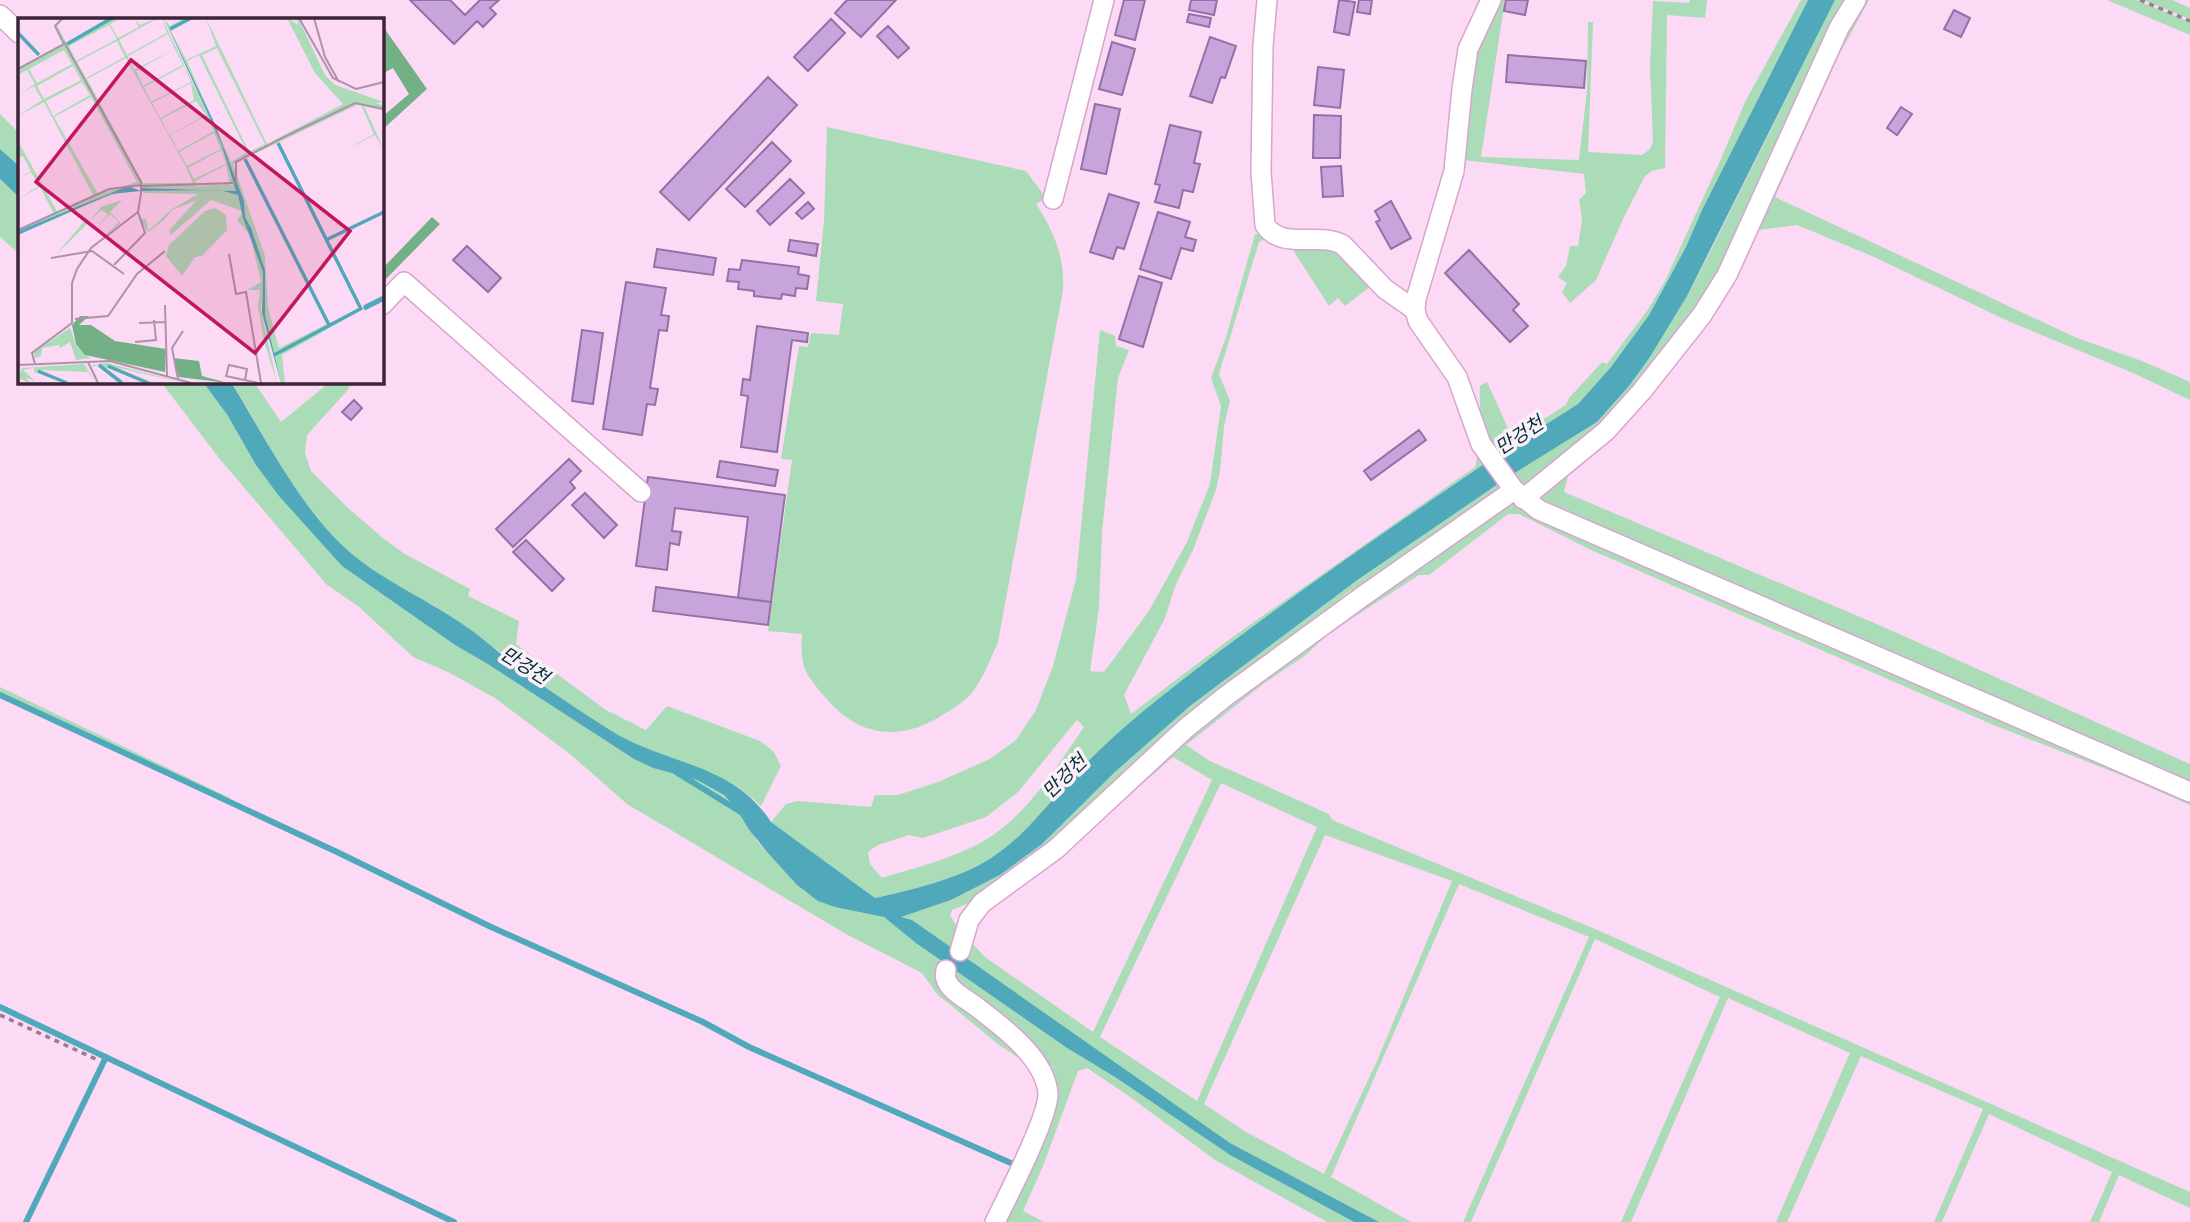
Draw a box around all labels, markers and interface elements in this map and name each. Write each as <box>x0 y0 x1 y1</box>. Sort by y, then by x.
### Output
inset map <box>18 18 383 383</box>
water label: 만겅천 <box>1491 411 1548 459</box>
water label: 만겅천 <box>497 642 554 689</box>
water label: 만겅천 <box>1037 749 1092 802</box>

